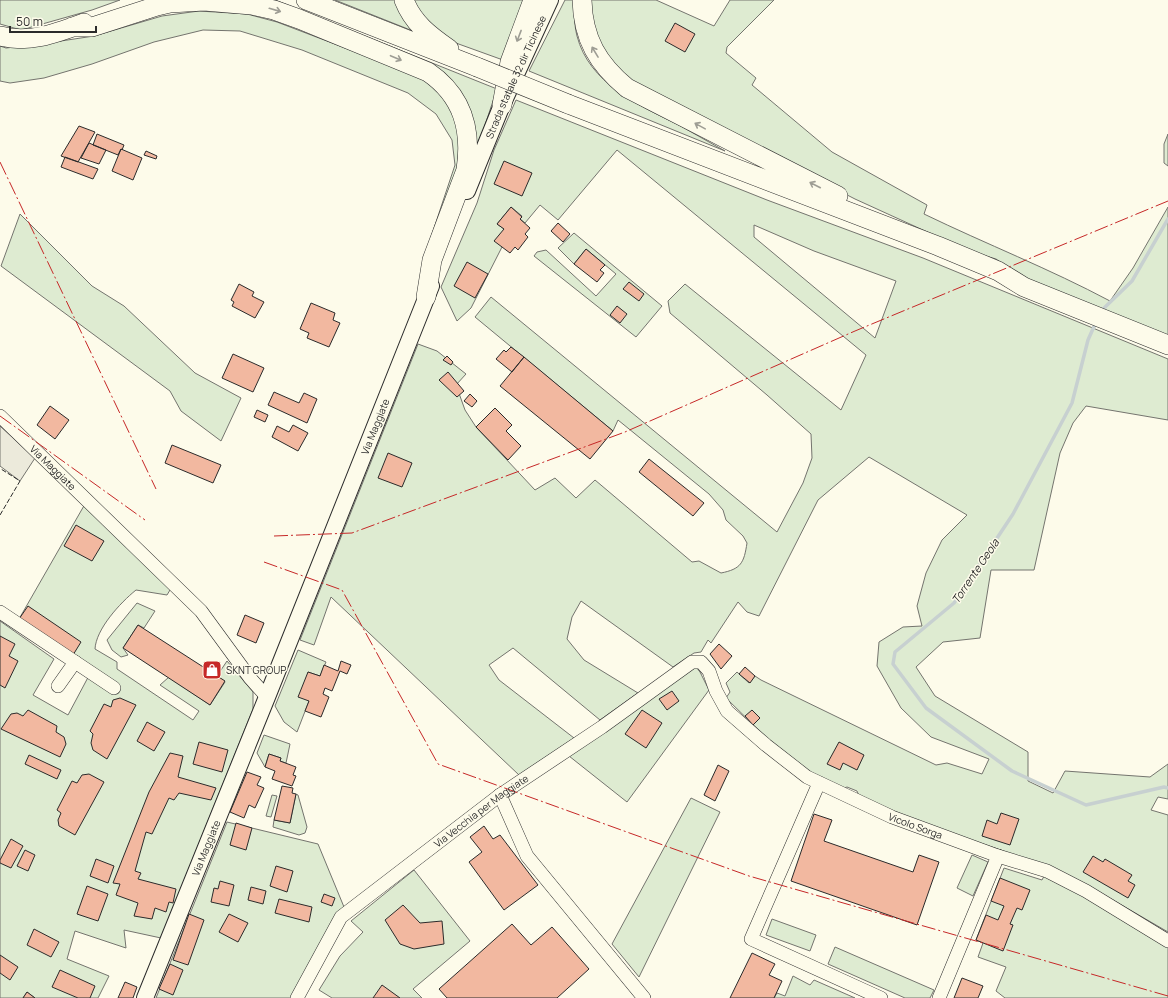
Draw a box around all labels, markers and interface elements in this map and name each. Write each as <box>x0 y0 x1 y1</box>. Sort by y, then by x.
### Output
one-way arrow <box>268 7 281 14</box>
scale bar <box>10 8 96 34</box>
text: 50 m <box>16 13 43 30</box>
street label: Strada statale 32 dir Ticinese <box>482 13 549 141</box>
one-way arrow <box>515 30 523 42</box>
one-way arrow <box>591 46 599 58</box>
one-way arrow <box>389 55 401 62</box>
one-way arrow <box>694 121 706 129</box>
one-way arrow <box>810 181 822 188</box>
street label: Via Maggiate <box>357 396 392 457</box>
street label: Via Maggiate <box>27 442 79 493</box>
water label: Torrente Geola <box>948 535 1003 606</box>
shop icon: SKNT GROUP <box>201 659 223 681</box>
place label: SKNT GROUP <box>226 663 286 677</box>
street label: Via Vecchia per Maggiate <box>431 771 531 850</box>
street label: Vicolo Sorga <box>886 809 945 842</box>
street label: Via Maggiate <box>188 818 224 878</box>

